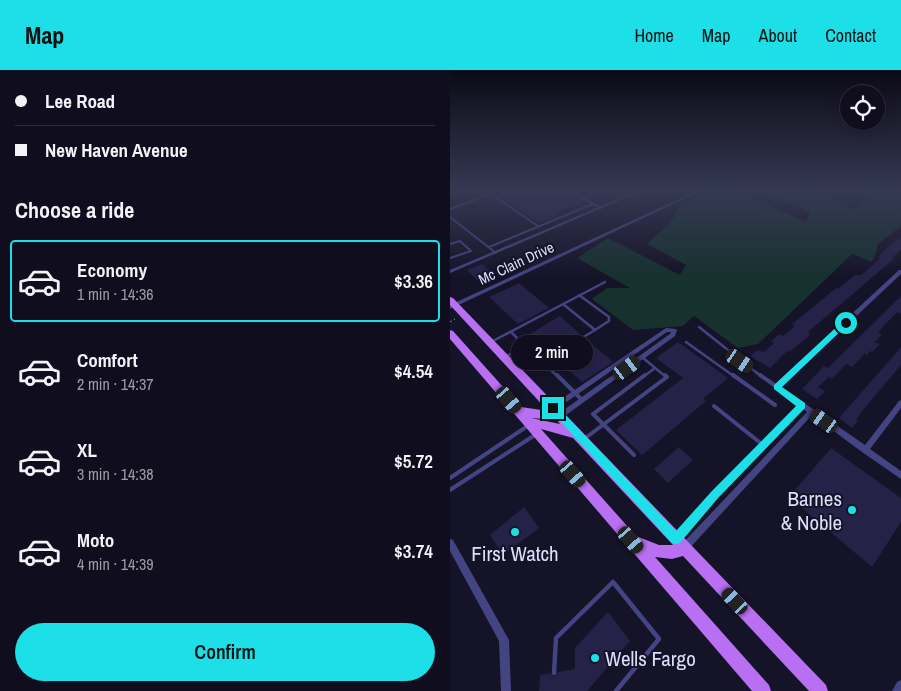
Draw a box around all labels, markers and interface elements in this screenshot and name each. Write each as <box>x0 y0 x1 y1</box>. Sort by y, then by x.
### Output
text: Map <box>25 19 64 51</box>
text: Home <box>634 23 674 48</box>
text: Map <box>702 23 731 48</box>
text: About <box>759 23 797 48</box>
text: Contact <box>825 23 876 48</box>
map controls <box>840 85 885 130</box>
button: locate <box>840 85 885 130</box>
text: Lee Road <box>45 88 115 114</box>
text: New Haven Avenue <box>45 137 188 163</box>
text: Choose a ride <box>15 195 134 225</box>
street label: Mc Clain Drive <box>475 236 557 290</box>
text: Economy <box>77 257 147 283</box>
icon: car <box>17 259 62 304</box>
text: $3.36 <box>394 268 433 294</box>
text: 1 min · 14:36 <box>77 283 154 305</box>
route start <box>835 312 857 334</box>
callout: 2 min <box>512 336 594 370</box>
text: 2 min <box>535 341 569 363</box>
car <box>723 346 756 376</box>
text: Comfort <box>77 347 138 373</box>
icon: car <box>17 349 62 394</box>
car <box>610 353 643 383</box>
text: $4.54 <box>394 358 433 384</box>
text: 2 min · 14:37 <box>77 373 154 395</box>
car <box>493 384 524 416</box>
route end <box>542 397 564 419</box>
car <box>807 406 840 436</box>
text: XL <box>77 437 97 463</box>
icon: car <box>17 439 62 484</box>
text: $5.72 <box>394 448 433 474</box>
car <box>557 458 588 490</box>
text: 3 min · 14:38 <box>77 463 154 485</box>
place label: Barnes & Noble <box>781 484 842 537</box>
marker: Barnes & Noble <box>846 504 858 516</box>
car <box>615 524 646 556</box>
marker: First Watch <box>509 526 521 538</box>
text: Moto <box>77 527 114 553</box>
icon: car <box>17 529 62 574</box>
text: $3.74 <box>394 538 433 564</box>
place label: First Watch <box>471 539 559 568</box>
text: 4 min · 14:39 <box>77 553 154 575</box>
car <box>719 585 750 617</box>
button: Confirm <box>15 623 435 681</box>
place label: Wells Fargo <box>605 644 696 673</box>
marker: Wells Fargo <box>589 652 601 664</box>

